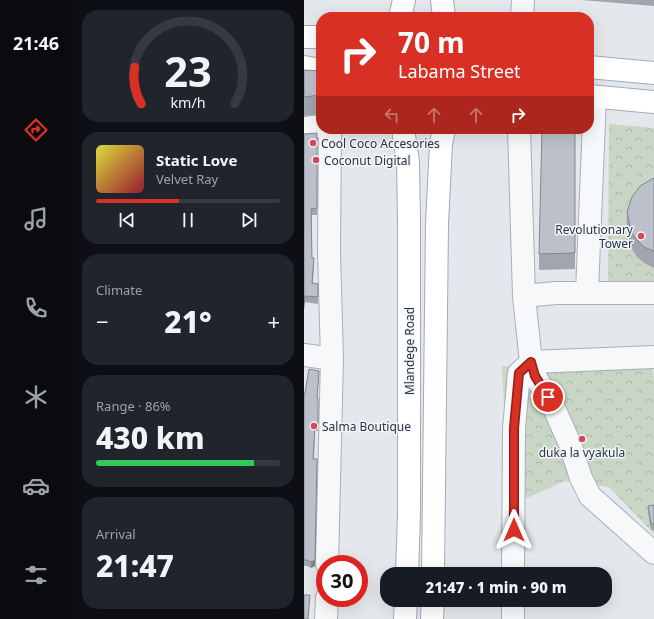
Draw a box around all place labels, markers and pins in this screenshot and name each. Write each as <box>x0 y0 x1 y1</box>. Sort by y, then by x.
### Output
place label: Cool Coco Accesories <box>321 135 440 152</box>
marker: Cool Coco Accesories <box>308 138 318 148</box>
place label: Coconut Digital <box>324 152 411 169</box>
marker: Coconut Digital <box>311 155 321 165</box>
place label: Revolutionary Tower <box>555 221 634 252</box>
marker: Revolutionary Tower <box>636 231 646 241</box>
pin <box>531 380 565 414</box>
place label: Salma Boutique <box>322 418 411 435</box>
marker: Salma Boutique <box>309 421 319 431</box>
marker: duka la vyakula <box>577 434 587 444</box>
place label: duka la vyakula <box>539 444 625 461</box>

